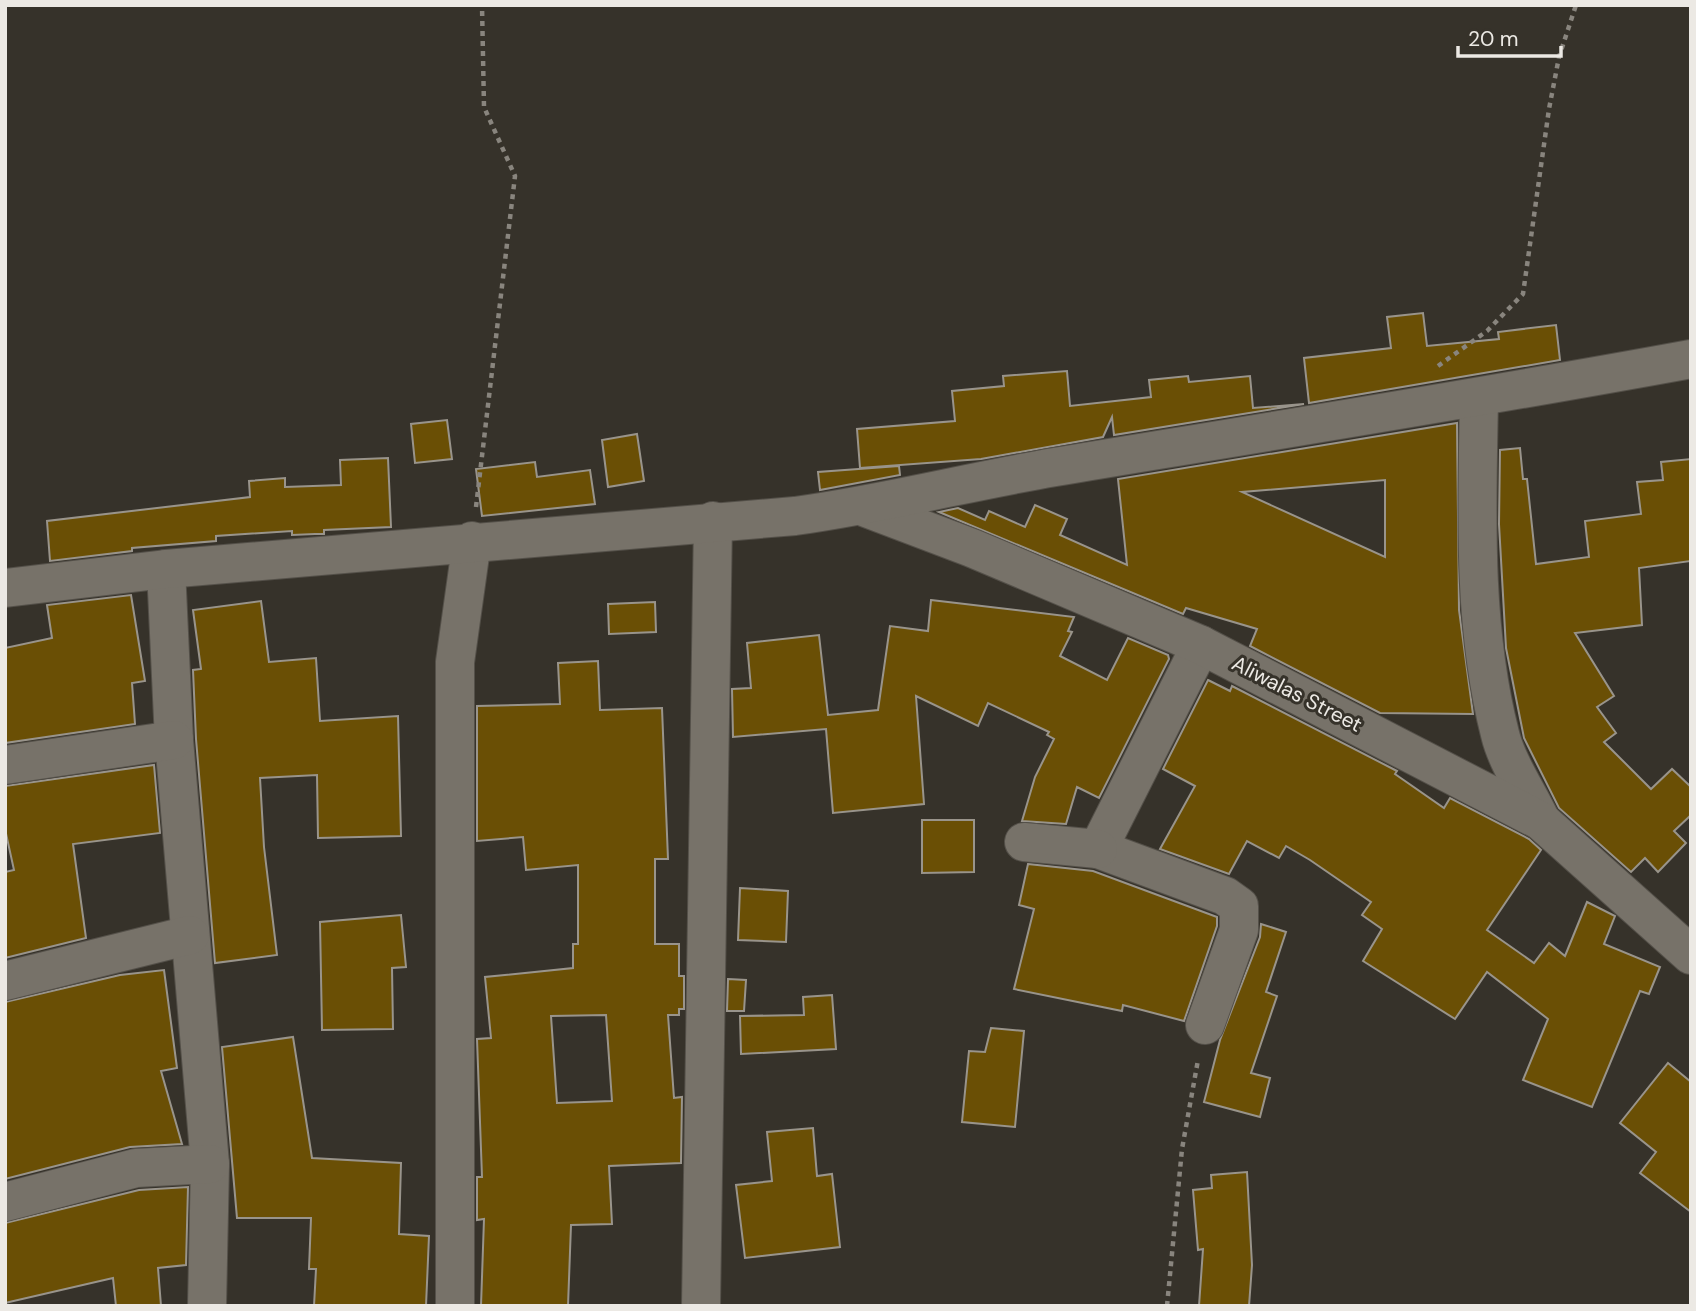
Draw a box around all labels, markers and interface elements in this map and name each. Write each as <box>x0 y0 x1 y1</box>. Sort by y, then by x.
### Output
scale bar <box>1458 14 1561 58</box>
text: 20 m <box>1468 25 1519 53</box>
street label: Aliwalas Street <box>1227 649 1367 739</box>

